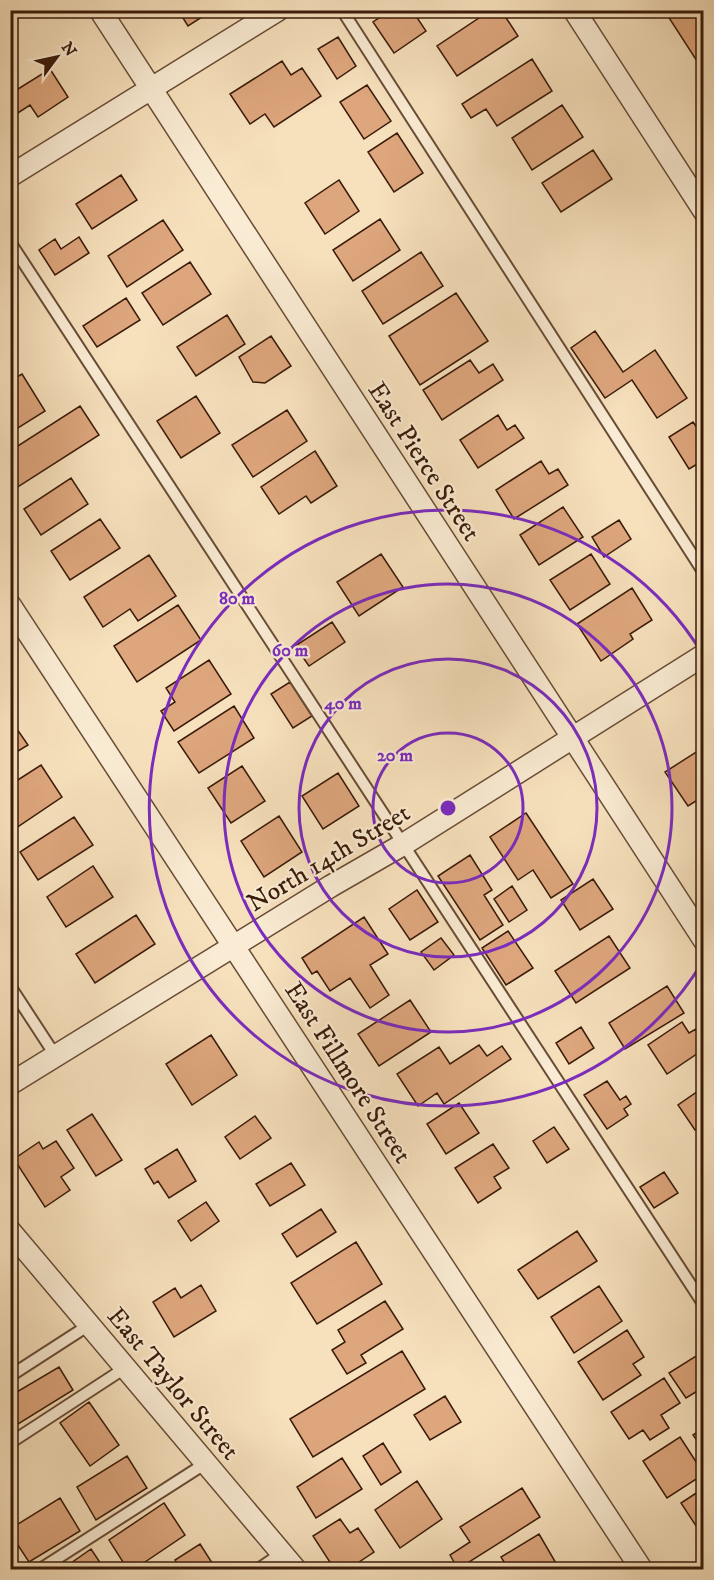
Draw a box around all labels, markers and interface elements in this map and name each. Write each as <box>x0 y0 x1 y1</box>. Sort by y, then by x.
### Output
north arrow <box>27 27 87 87</box>
text: N <box>57 38 81 60</box>
street label: East Pierce Street <box>360 376 487 548</box>
text: 80 m <box>219 588 256 610</box>
text: 60 m <box>272 640 309 662</box>
text: 40 m <box>323 693 362 715</box>
text: 20 m <box>377 745 413 767</box>
street label: North 14th Street <box>241 797 416 920</box>
centre of rings <box>438 798 458 818</box>
street label: East Fillmore Street <box>277 976 419 1170</box>
street label: East Taylor Street <box>99 1301 246 1467</box>

